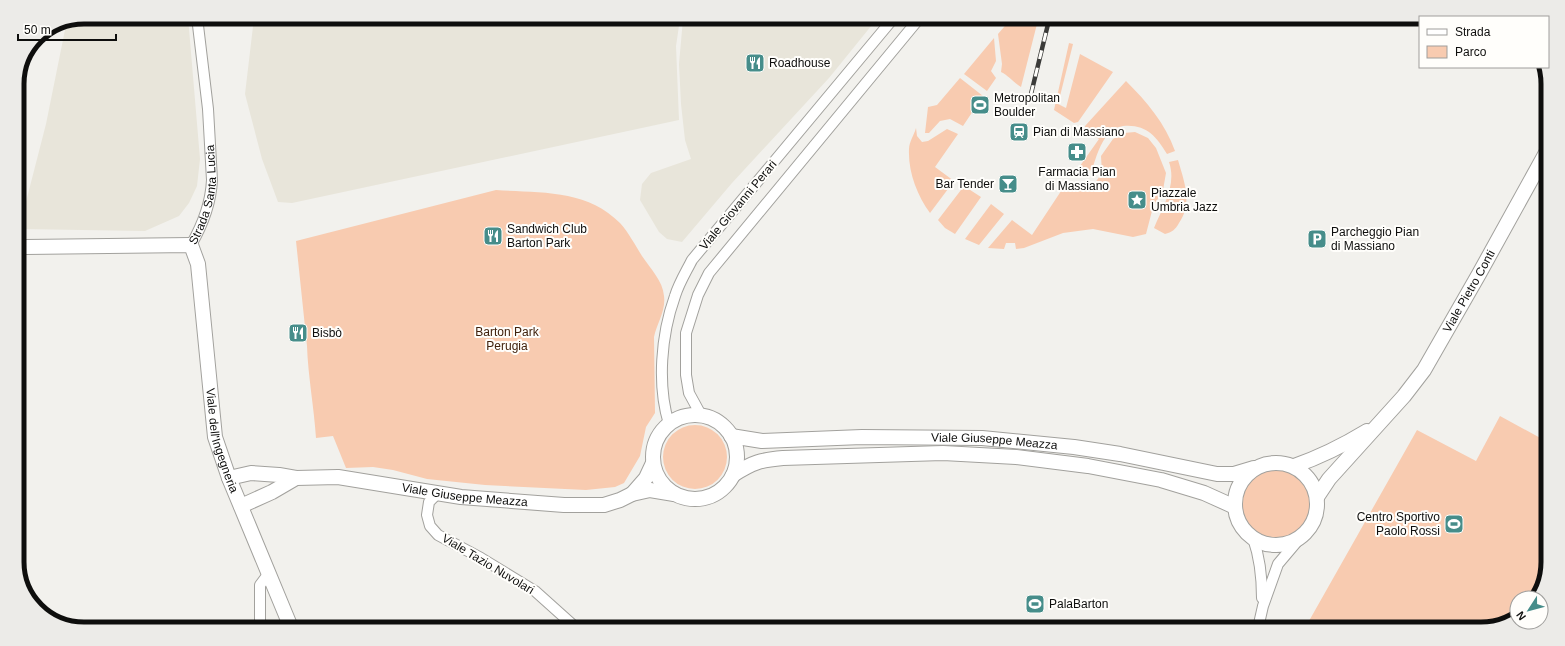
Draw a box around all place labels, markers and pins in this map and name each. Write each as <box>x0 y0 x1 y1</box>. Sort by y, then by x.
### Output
restaurant icon: Roadhouse <box>744 52 766 74</box>
place label: Roadhouse <box>769 56 831 70</box>
place label: Metropolitan Boulder <box>994 91 1060 119</box>
sports icon: Metropolitan Boulder <box>969 94 991 116</box>
station icon: Pian di Massiano <box>1008 121 1030 143</box>
place label: Pian di Massiano <box>1033 125 1125 139</box>
pharmacy icon: Farmacia Pian di Massiano <box>1066 141 1088 163</box>
place label: Farmacia Pian di Massiano <box>1038 165 1116 193</box>
bar icon: Bar Tender <box>997 173 1019 195</box>
place label: Bar Tender <box>936 177 994 191</box>
place label: Piazzale Umbria Jazz <box>1151 186 1218 214</box>
place icon: Piazzale Umbria Jazz <box>1126 189 1148 211</box>
place label: Sandwich Club Barton Park <box>507 222 587 250</box>
restaurant icon: Sandwich Club Barton Park <box>482 225 504 247</box>
place label: Parcheggio Pian di Massiano <box>1331 225 1419 253</box>
parking icon: Parcheggio Pian di Massiano <box>1306 228 1328 250</box>
restaurant icon: Bisbò <box>287 322 309 344</box>
place label: Bisbò <box>312 326 342 340</box>
place label: Centro Sportivo Paolo Rossi <box>1357 510 1440 538</box>
sports icon: Centro Sportivo Paolo Rossi <box>1443 513 1465 535</box>
sports icon: PalaBarton <box>1024 593 1046 615</box>
place label: PalaBarton <box>1049 597 1108 611</box>

